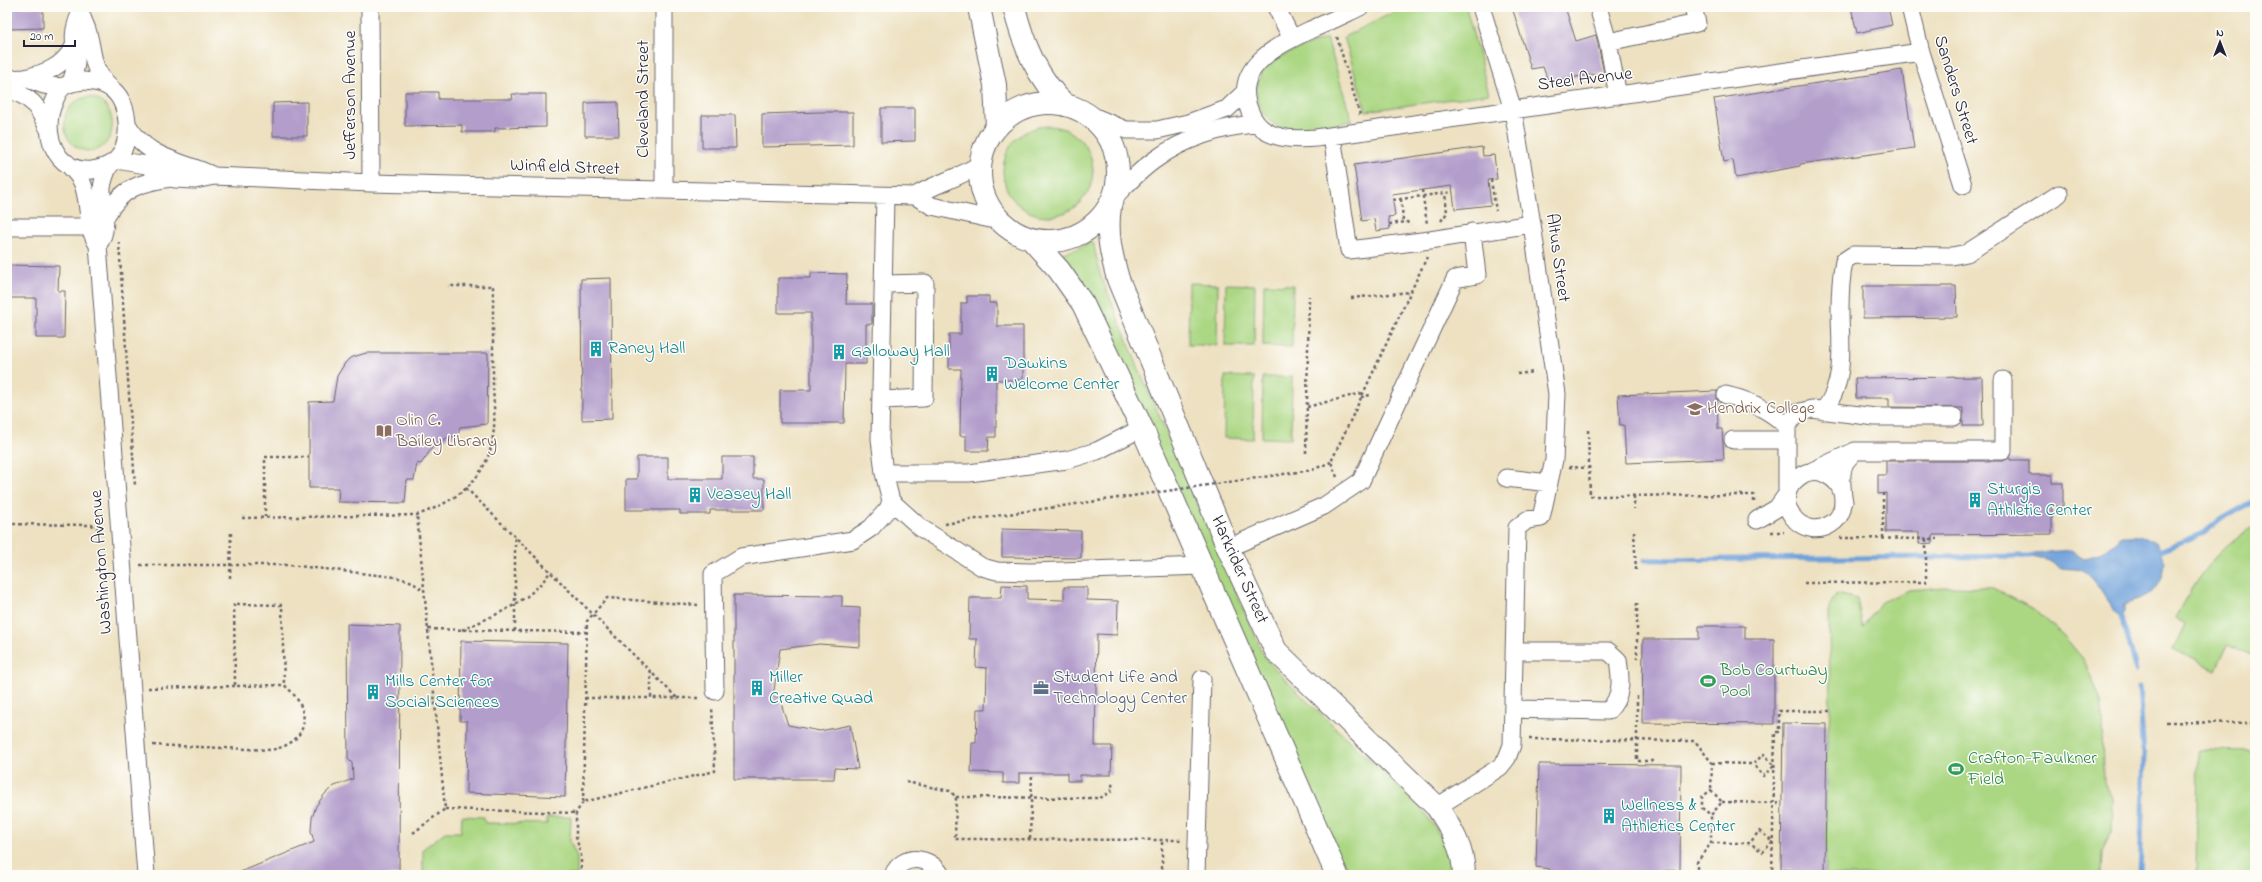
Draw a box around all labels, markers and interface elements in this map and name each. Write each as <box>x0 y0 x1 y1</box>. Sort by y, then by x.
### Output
scale bar <box>24 22 75 48</box>
north arrow <box>2200 22 2240 62</box>
text: N <box>2216 25 2224 41</box>
text: 20 m <box>30 28 53 46</box>
street label: Jefferson Avenue <box>338 30 364 160</box>
street label: Sanders Street <box>1926 32 1984 148</box>
street label: Cleveland Street <box>631 40 657 158</box>
street label: Steel Avenue <box>1536 61 1635 99</box>
street label: Winfield Street <box>510 153 620 183</box>
street label: Altus Street <box>1538 212 1576 304</box>
place label: Raney Hall <box>608 336 685 362</box>
place label: Galloway Hall <box>851 339 950 365</box>
building icon: Raney Hall <box>587 340 605 358</box>
building icon: Galloway Hall <box>830 343 848 361</box>
place label: Dawkins Welcome Center <box>1003 351 1120 398</box>
building icon: Dawkins Welcome Center <box>983 365 1001 383</box>
place label: Hendrix College <box>1707 396 1816 423</box>
school or university icon: Hendrix College <box>1686 400 1704 418</box>
place label: Olin C. Bailey Library <box>395 408 497 455</box>
library icon: Olin C. Bailey Library <box>375 422 393 440</box>
place label: Sturgis Athletic Center <box>1987 477 2092 524</box>
place label: Veasey Hall <box>706 482 791 508</box>
building icon: Veasey Hall <box>686 486 704 504</box>
street label: Washington Avenue <box>84 488 121 635</box>
building icon: Sturgis Athletic Center <box>1966 491 1984 509</box>
street label: Harkrider Street <box>1204 512 1274 628</box>
place label: Bob Courtway Pool <box>1719 658 1828 705</box>
place label: Miller Creative Quad <box>769 665 873 712</box>
place label: Student Life and Technology Center <box>1053 665 1188 713</box>
place label: Mills Center for Social Sciences <box>385 669 499 716</box>
sports icon: Bob Courtway Pool <box>1699 672 1717 690</box>
building icon: Miller Creative Quad <box>748 679 766 697</box>
office icon: Student Life and Technology Center <box>1032 679 1050 697</box>
building icon: Mills Center for Social Sciences <box>364 683 382 701</box>
place label: Crafton-Faulkner Field <box>1967 746 2097 793</box>
sports icon: Crafton-Faulkner Field <box>1947 760 1965 778</box>
place label: Wellness & Athletics Center <box>1621 793 1736 840</box>
building icon: Wellness & Athletics Center <box>1600 807 1618 825</box>

